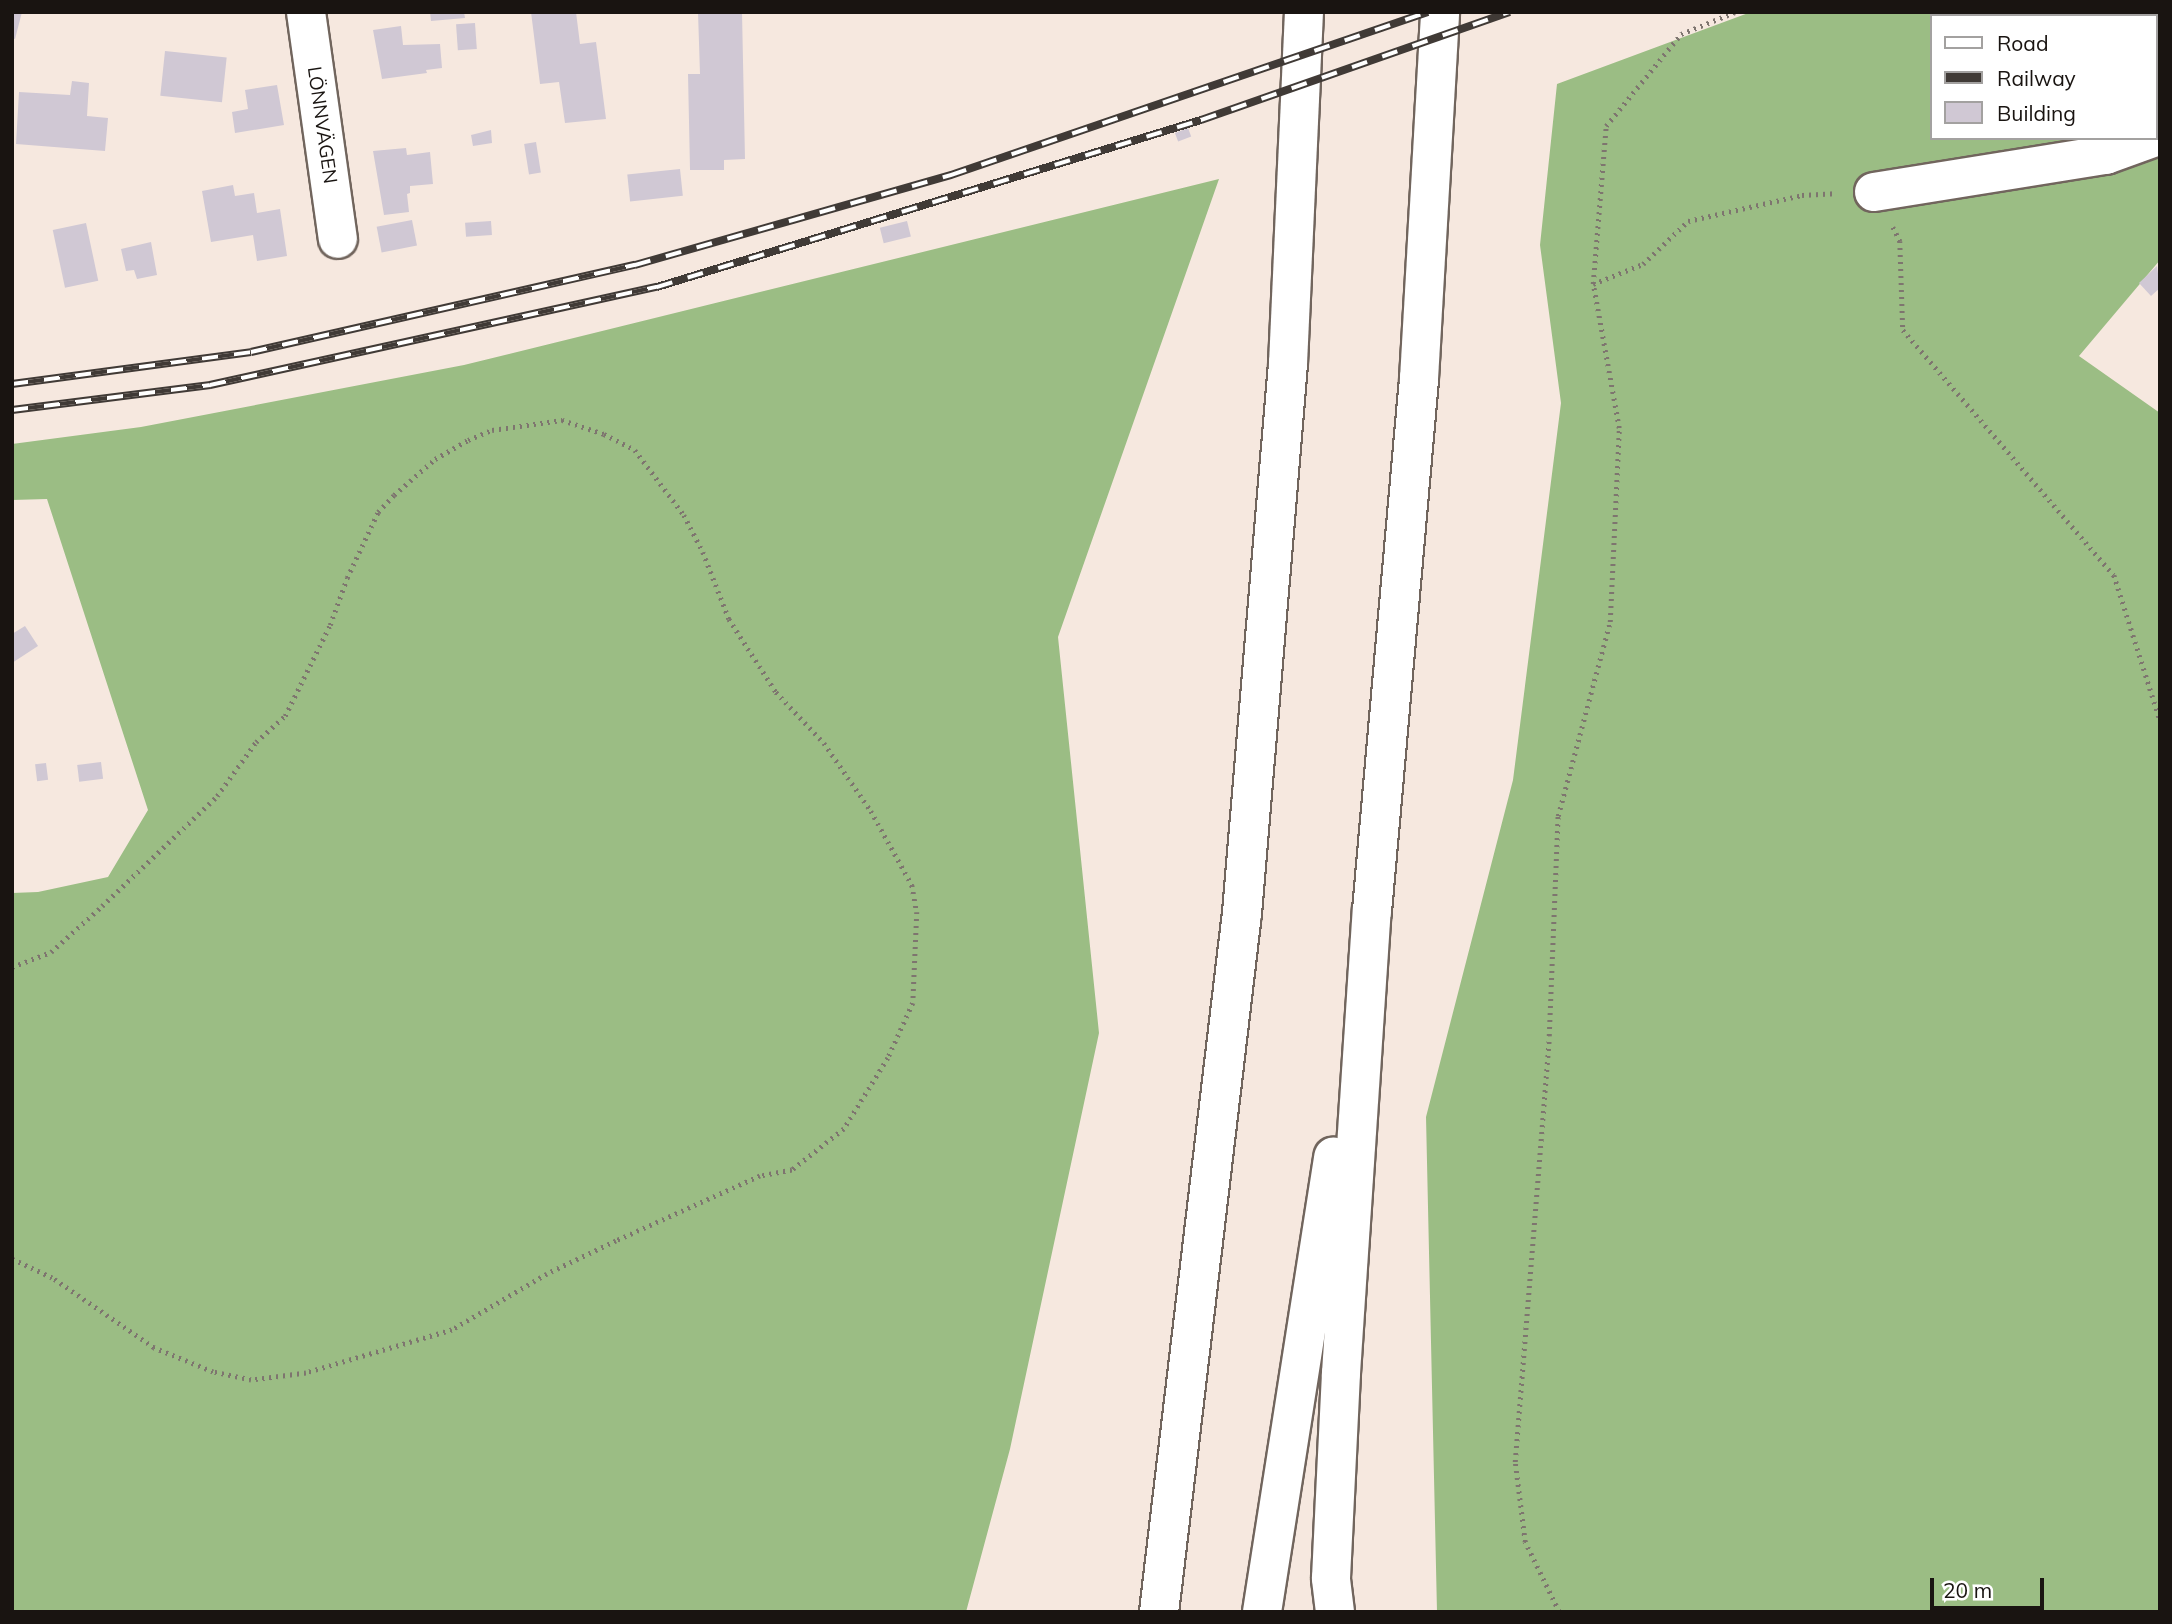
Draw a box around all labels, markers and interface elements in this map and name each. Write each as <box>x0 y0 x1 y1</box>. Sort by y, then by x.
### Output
legend <box>1930 14 2158 140</box>
text: Road <box>1997 30 2048 56</box>
street label: LÖNNVÄGEN <box>303 65 341 185</box>
text: Railway <box>1997 65 2076 91</box>
text: Building <box>1997 100 2076 126</box>
scale bar <box>1934 1564 2048 1608</box>
text: 20 m <box>1943 1577 1992 1603</box>

